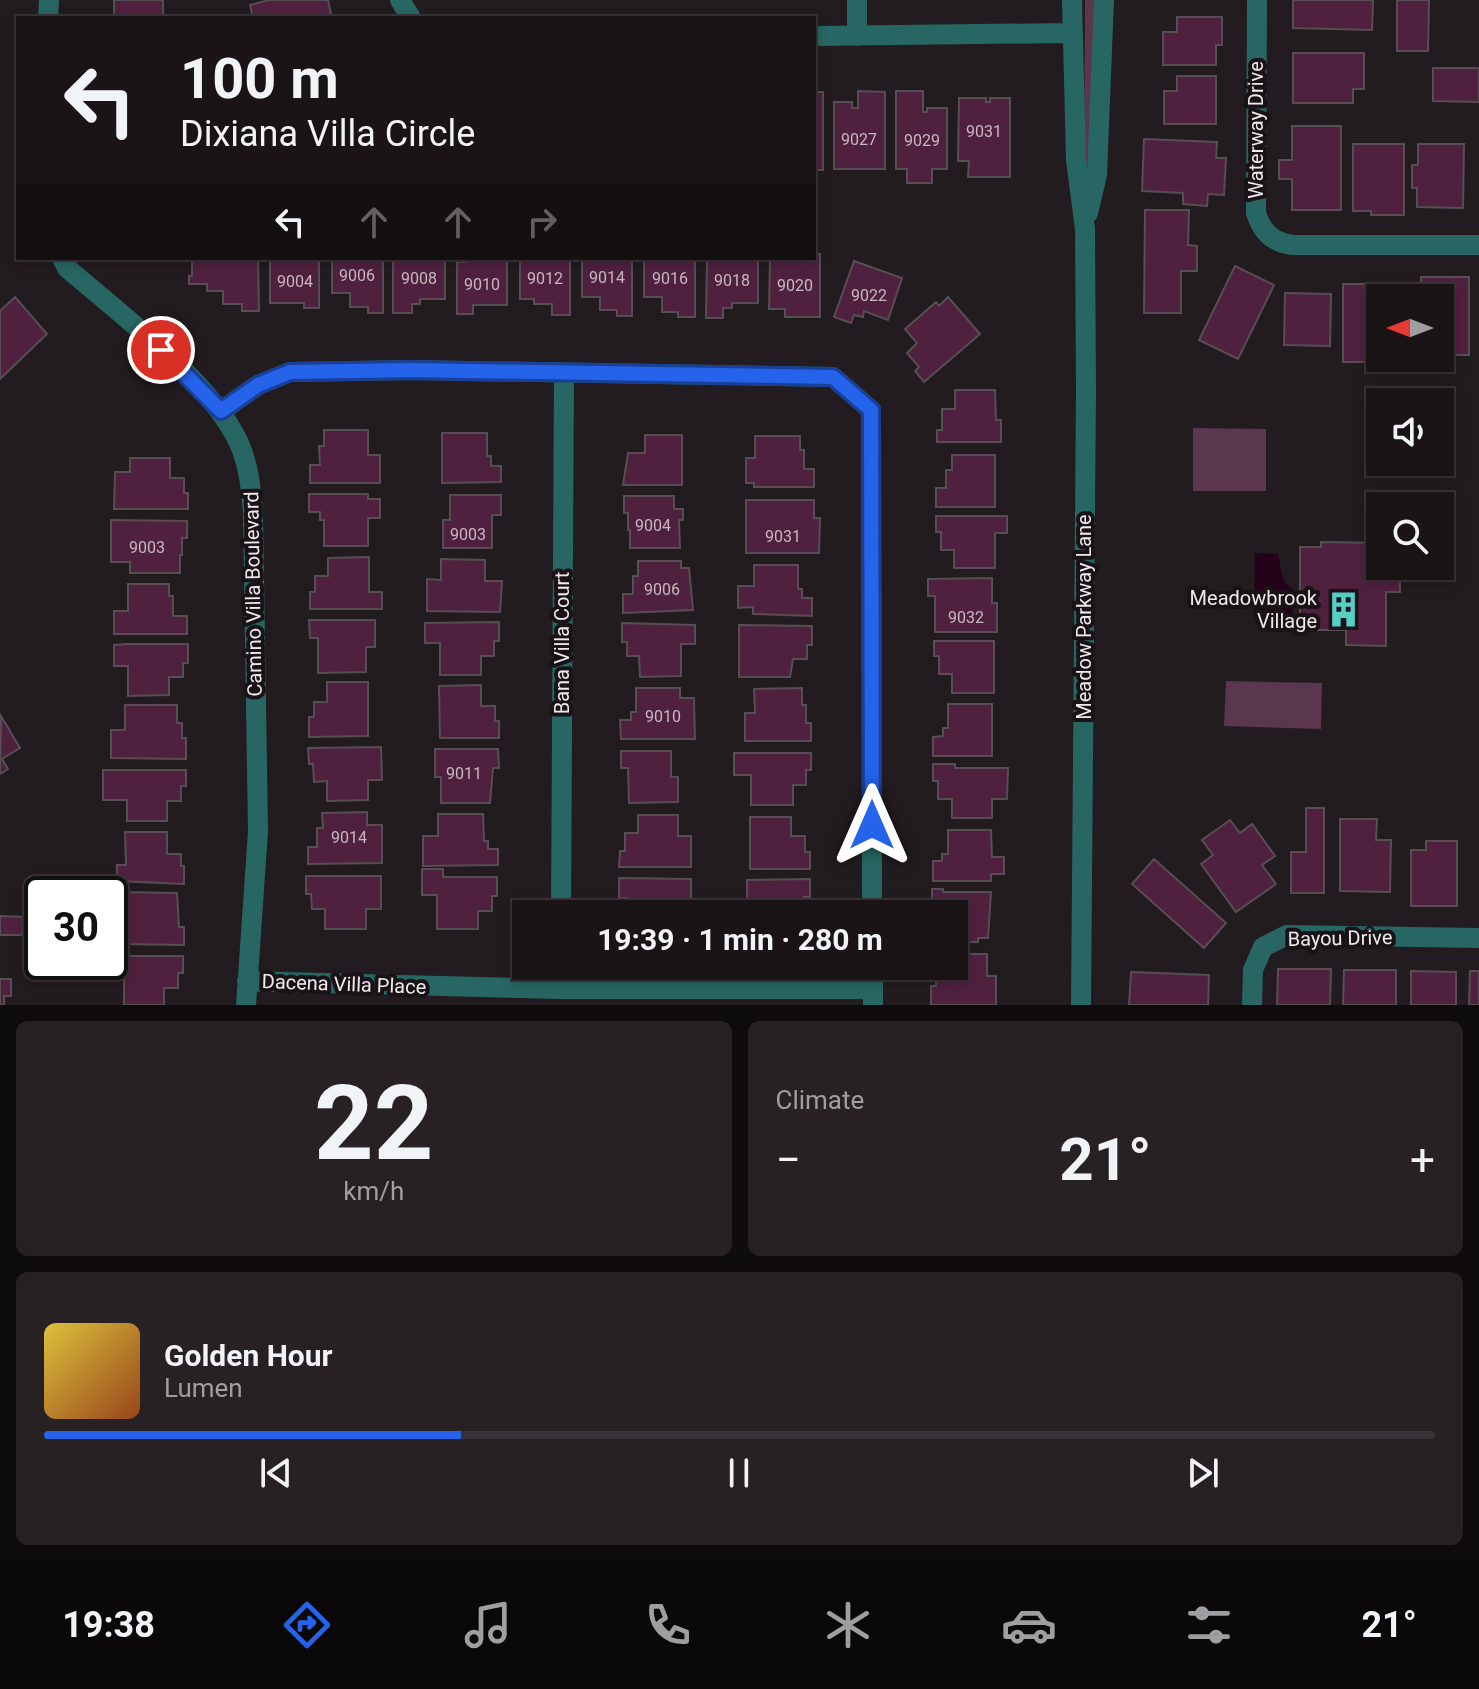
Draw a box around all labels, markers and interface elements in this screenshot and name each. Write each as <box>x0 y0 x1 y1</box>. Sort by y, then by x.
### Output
text: 100 m <box>180 46 339 112</box>
icon: left <box>48 48 152 152</box>
street label: Waterway Drive <box>1244 61 1268 199</box>
text: Dixiana Villa Circle <box>180 113 475 155</box>
house number: 9031 <box>966 122 1002 141</box>
house number: 9027 <box>841 130 877 149</box>
house number: 9029 <box>904 131 940 150</box>
icon: left <box>268 200 312 244</box>
icon: ahead <box>352 200 396 244</box>
icon: ahead <box>436 200 480 244</box>
icon: right <box>520 200 564 244</box>
house number: 9006 <box>339 266 375 285</box>
house number: 9014 <box>589 268 625 287</box>
house number: 9008 <box>401 269 437 288</box>
house number: 9012 <box>527 269 563 288</box>
house number: 9016 <box>652 269 688 288</box>
house number: 9018 <box>714 271 750 290</box>
house number: 9004 <box>277 272 313 291</box>
house number: 9010 <box>464 275 500 294</box>
house number: 9020 <box>777 276 813 295</box>
north arrow <box>1366 284 1454 372</box>
map controls <box>1366 284 1454 580</box>
house number: 9022 <box>851 286 887 305</box>
pin <box>127 316 195 384</box>
icon: arrive <box>139 328 183 372</box>
button: sound <box>1366 388 1454 476</box>
street label: Camino Villa Boulevard <box>239 491 267 697</box>
button: search <box>1366 492 1454 580</box>
street label: Meadow Parkway Lane <box>1072 514 1096 720</box>
house number: 9004 <box>635 516 671 535</box>
house number: 9003 <box>450 525 486 544</box>
house number: 9031 <box>765 527 801 546</box>
house number: 9003 <box>129 538 165 557</box>
street label: Bana Villa Court <box>550 572 574 714</box>
house number: 9006 <box>644 580 680 599</box>
place label: Meadowbrook Village <box>1190 586 1318 633</box>
building icon: Meadowbrook Village <box>1324 590 1362 628</box>
house number: 9032 <box>948 608 984 627</box>
house number: 9010 <box>645 707 681 726</box>
house number: 9011 <box>446 764 482 783</box>
position arrow <box>830 783 914 867</box>
house number: 9014 <box>331 828 367 847</box>
speed limit sign: 30 <box>24 876 128 980</box>
text: 19:39 · 1 min · 280 m <box>597 922 883 957</box>
street label: Bayou Drive <box>1287 925 1393 951</box>
street label: Dacena Villa Place <box>261 969 427 999</box>
text: 22 <box>314 1063 433 1184</box>
text: Climate <box>776 1085 864 1115</box>
text: 21° <box>1059 1124 1151 1195</box>
text: − <box>776 1134 801 1186</box>
text: + <box>1410 1134 1435 1186</box>
text: km/h <box>343 1176 404 1206</box>
text: Golden Hour <box>164 1338 333 1373</box>
text: Lumen <box>164 1373 243 1403</box>
icon: previous <box>254 1451 298 1495</box>
icon: pause <box>717 1451 761 1495</box>
icon: next <box>1181 1451 1225 1495</box>
icon: directions <box>279 1597 335 1653</box>
icon: music <box>460 1597 516 1653</box>
icon: phone <box>640 1597 696 1653</box>
icon: climate <box>820 1597 876 1653</box>
icon: car <box>1001 1597 1057 1653</box>
icon: filters <box>1181 1597 1237 1653</box>
text: 19:38 <box>62 1604 155 1646</box>
text: 21° <box>1361 1604 1417 1646</box>

